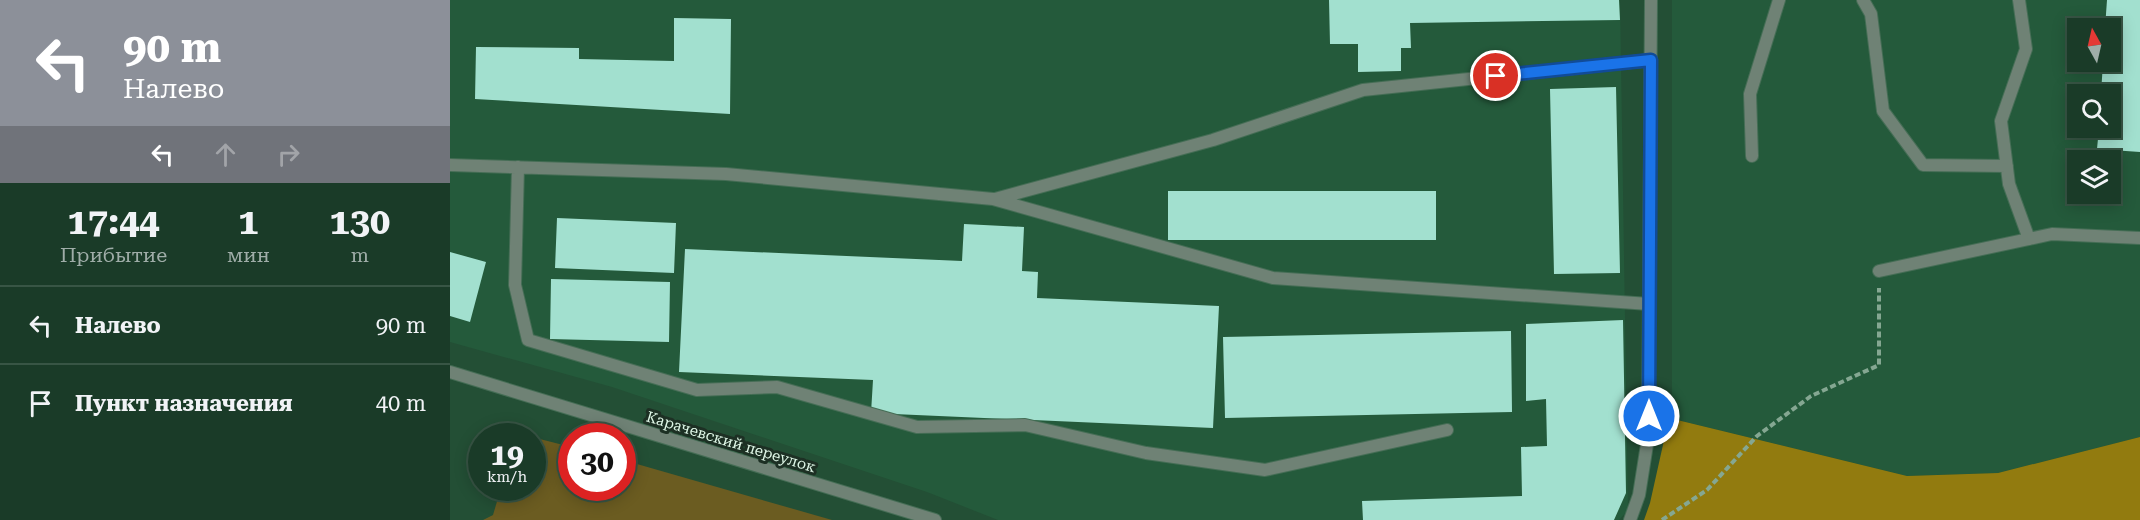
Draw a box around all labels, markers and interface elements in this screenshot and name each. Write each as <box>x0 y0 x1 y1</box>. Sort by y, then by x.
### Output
north arrow <box>2067 18 2121 72</box>
map controls <box>2067 18 2121 204</box>
text: 90 m <box>123 23 221 72</box>
icon: left <box>24 24 102 102</box>
pin <box>1470 50 1521 101</box>
icon: arrive <box>1479 59 1512 92</box>
text: Налево <box>123 73 224 105</box>
button: search <box>2067 84 2121 138</box>
icon: left <box>146 138 179 171</box>
icon: ahead <box>209 138 242 171</box>
icon: right <box>272 138 305 171</box>
button: layers <box>2067 150 2121 204</box>
text: 17:44 <box>68 201 159 243</box>
text: 1 <box>238 201 258 243</box>
text: 130 <box>330 201 390 243</box>
text: Прибытие <box>60 243 167 267</box>
text: мин <box>227 243 270 267</box>
text: m <box>351 243 369 267</box>
icon: left <box>24 309 57 342</box>
text: Налево <box>75 313 161 338</box>
text: 90 m <box>376 313 426 338</box>
position arrow <box>1617 384 1681 448</box>
icon: arrive <box>24 387 57 420</box>
text: Пункт назначения <box>75 391 293 416</box>
text: 40 m <box>376 391 426 416</box>
street label: Карачевский переулок <box>644 408 818 477</box>
speed limit sign: 30 <box>558 423 636 501</box>
text: 19 <box>490 437 524 472</box>
text: km/h <box>487 468 527 486</box>

